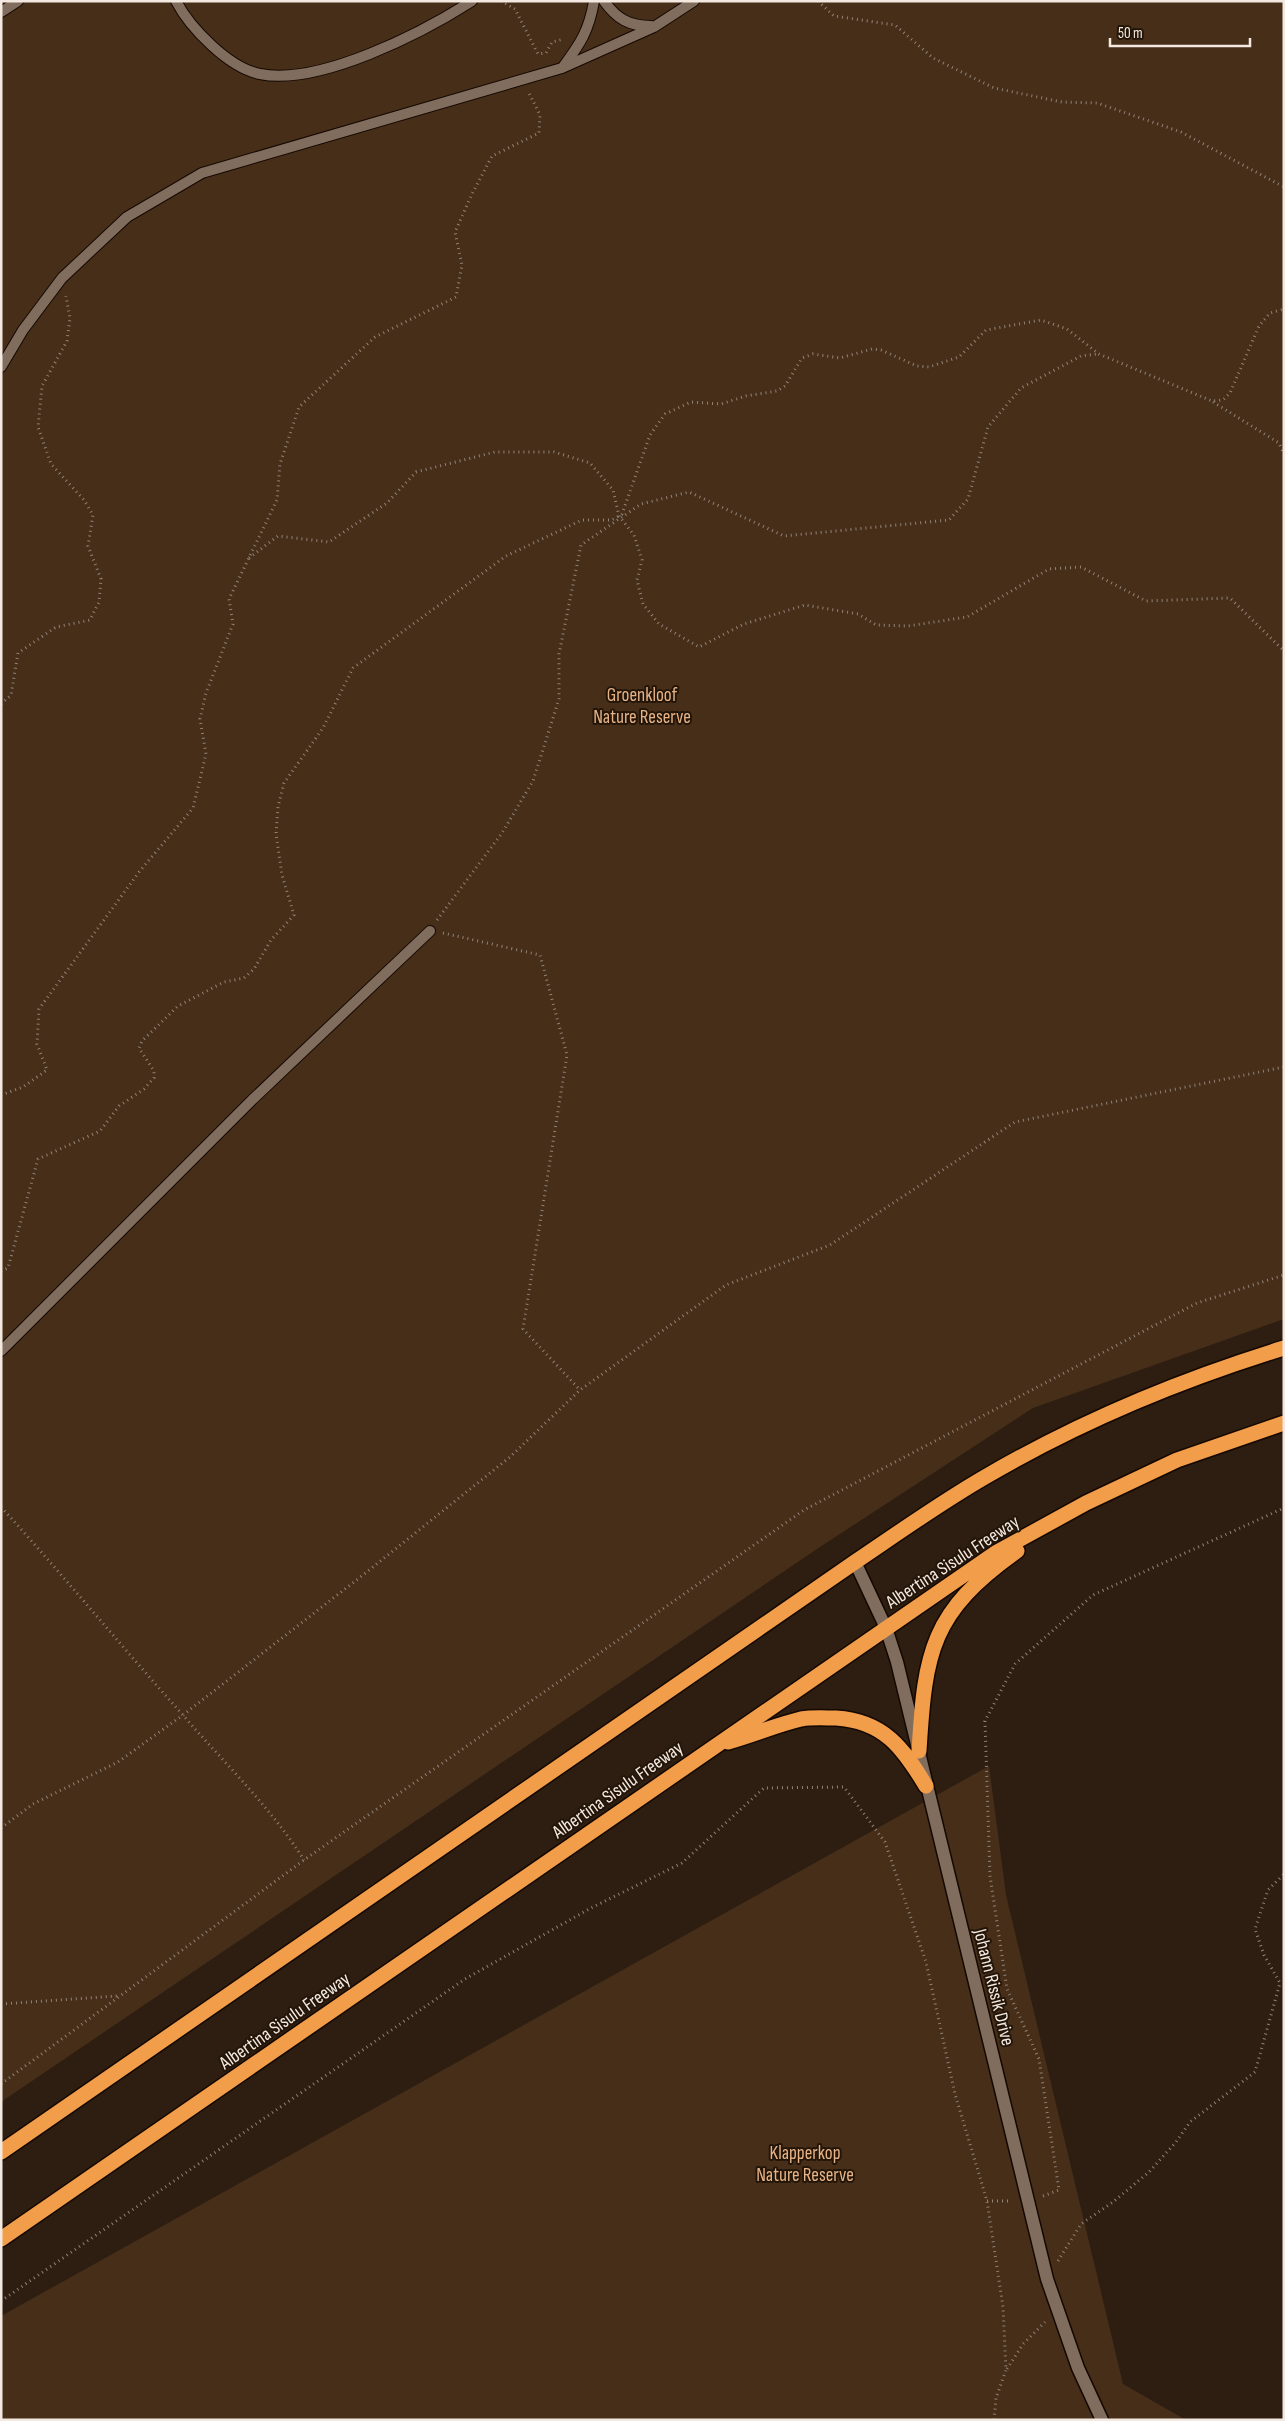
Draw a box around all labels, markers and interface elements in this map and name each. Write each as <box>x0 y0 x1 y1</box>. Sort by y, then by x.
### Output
scale bar <box>1110 15 1250 47</box>
text: 50 m <box>1118 24 1143 43</box>
park label: Groenkloof Nature Reserve <box>593 684 691 729</box>
street label: Albertina Sisulu Freeway <box>881 1510 1024 1614</box>
street label: Albertina Sisulu Freeway <box>547 1736 688 1844</box>
street label: Johann Rissik Drive <box>968 1926 1019 2048</box>
street label: Albertina Sisulu Freeway <box>214 1967 355 2075</box>
park label: Klapperkop Nature Reserve <box>756 2142 854 2187</box>

